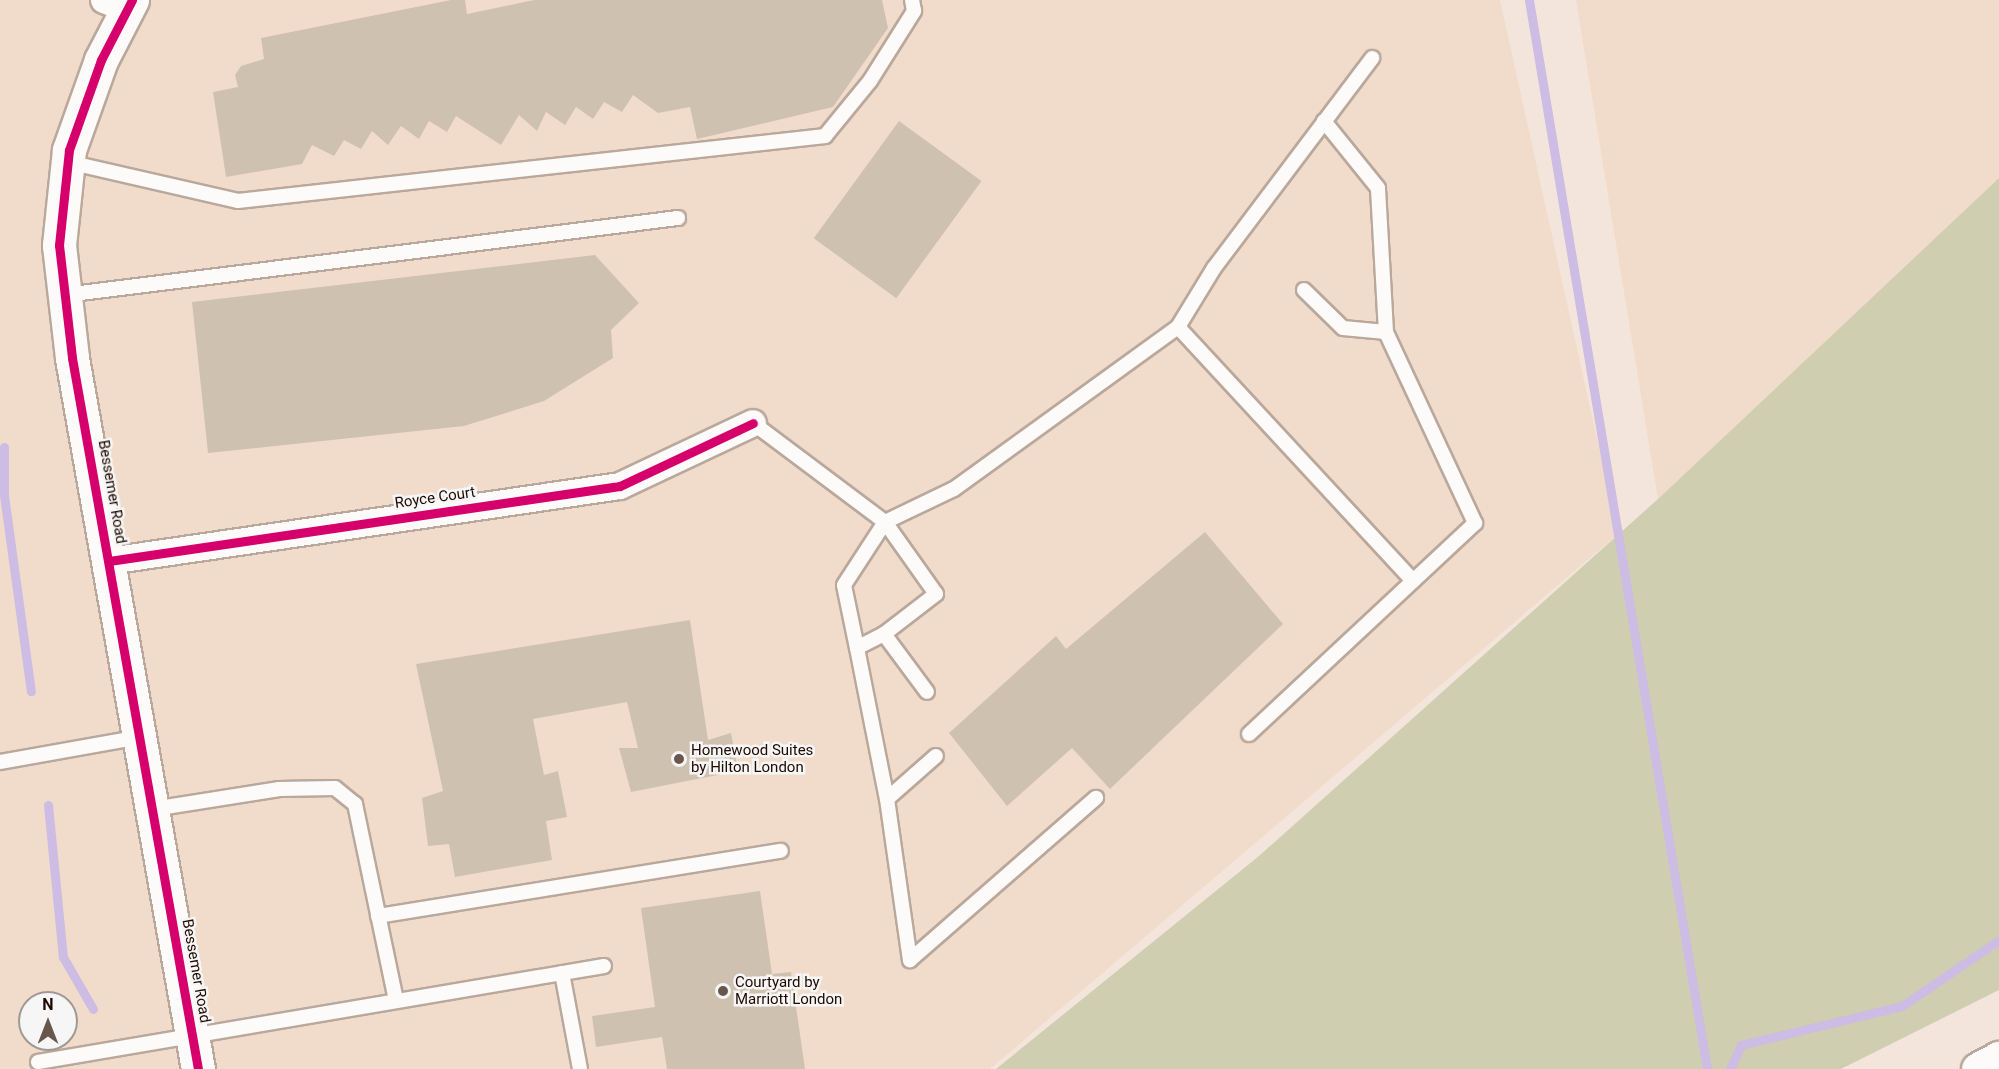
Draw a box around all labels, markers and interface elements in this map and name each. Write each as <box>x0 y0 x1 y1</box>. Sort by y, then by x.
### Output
street label: Bessemer Road <box>94 439 130 545</box>
street label: Royce Court <box>394 483 476 513</box>
place label: Homewood Suites by Hilton London <box>691 741 813 776</box>
marker: Homewood Suites by Hilton London <box>672 752 686 766</box>
street label: Bessemer Road <box>178 918 214 1024</box>
place label: Courtyard by Marriott London <box>735 973 842 1008</box>
marker: Courtyard by Marriott London <box>716 984 730 998</box>
north arrow <box>18 991 78 1051</box>
text: N <box>42 995 54 1014</box>

